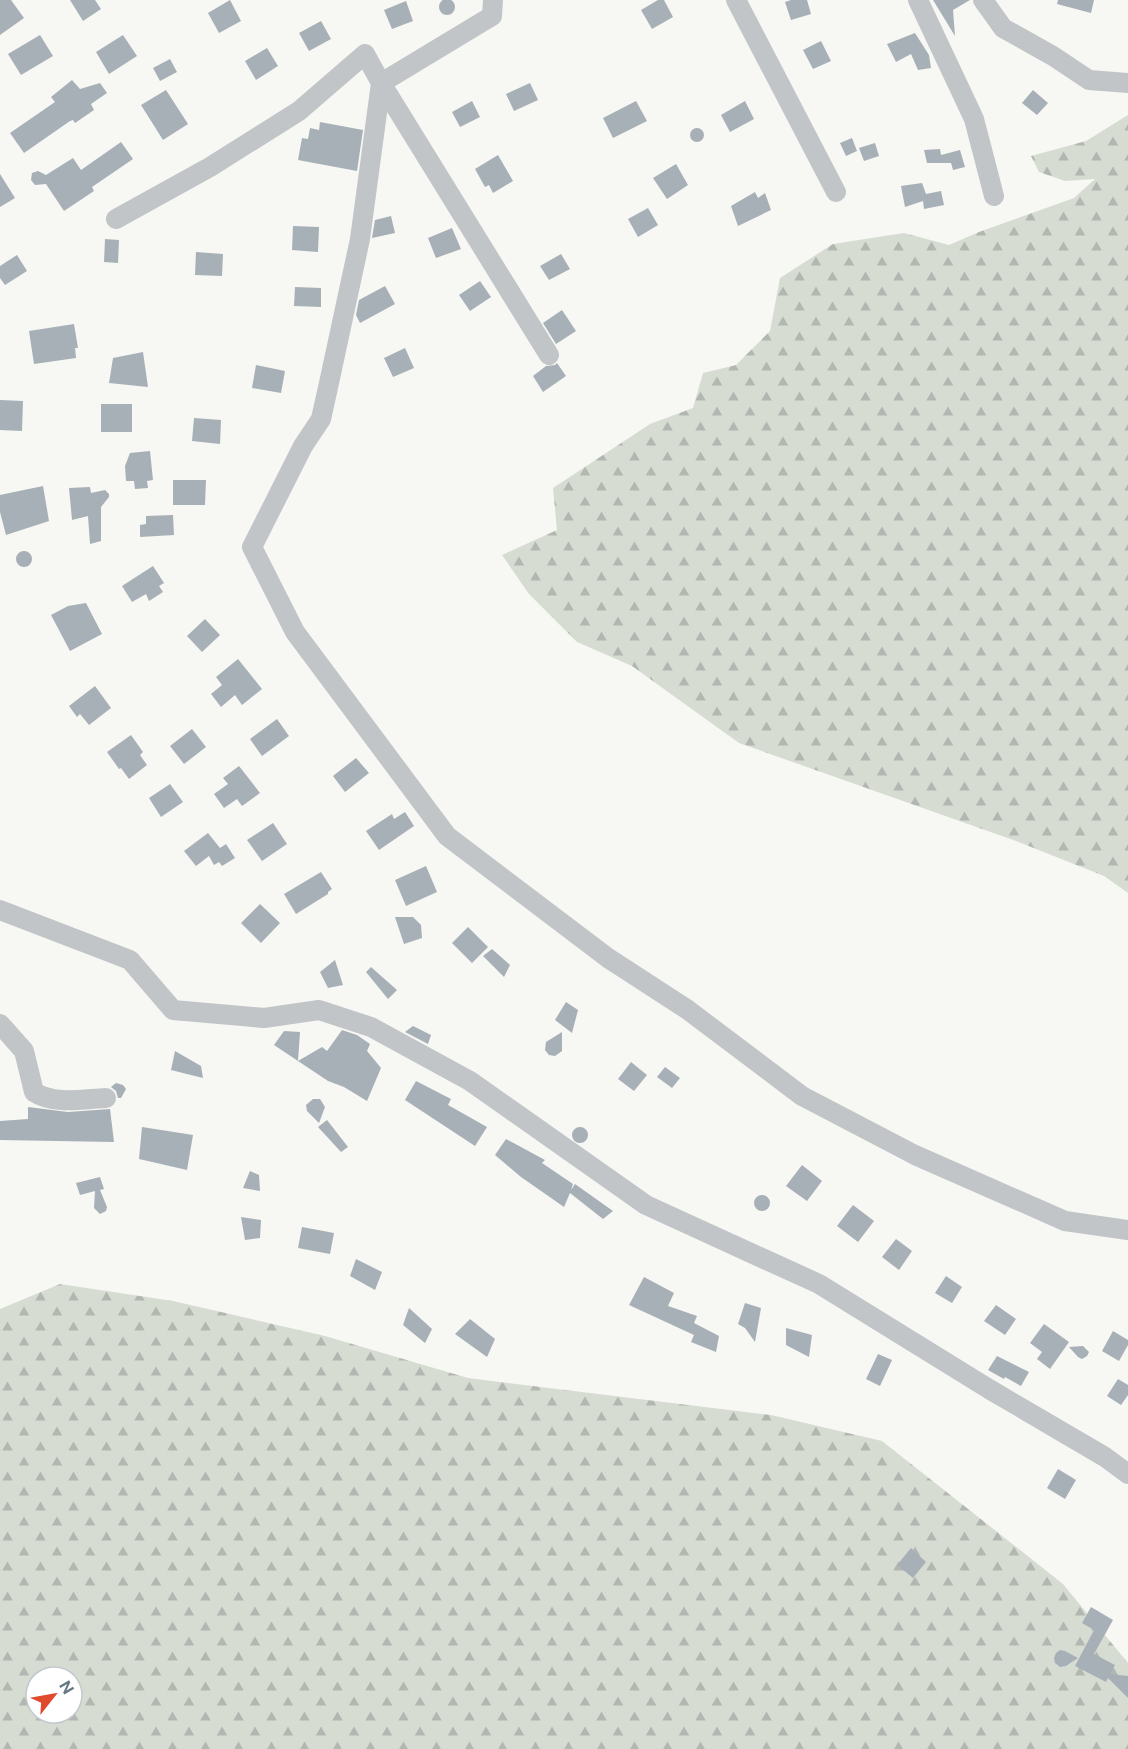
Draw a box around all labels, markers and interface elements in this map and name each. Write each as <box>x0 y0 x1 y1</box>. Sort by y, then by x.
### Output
north arrow <box>24 1665 84 1725</box>
text: N <box>55 1677 78 1698</box>

